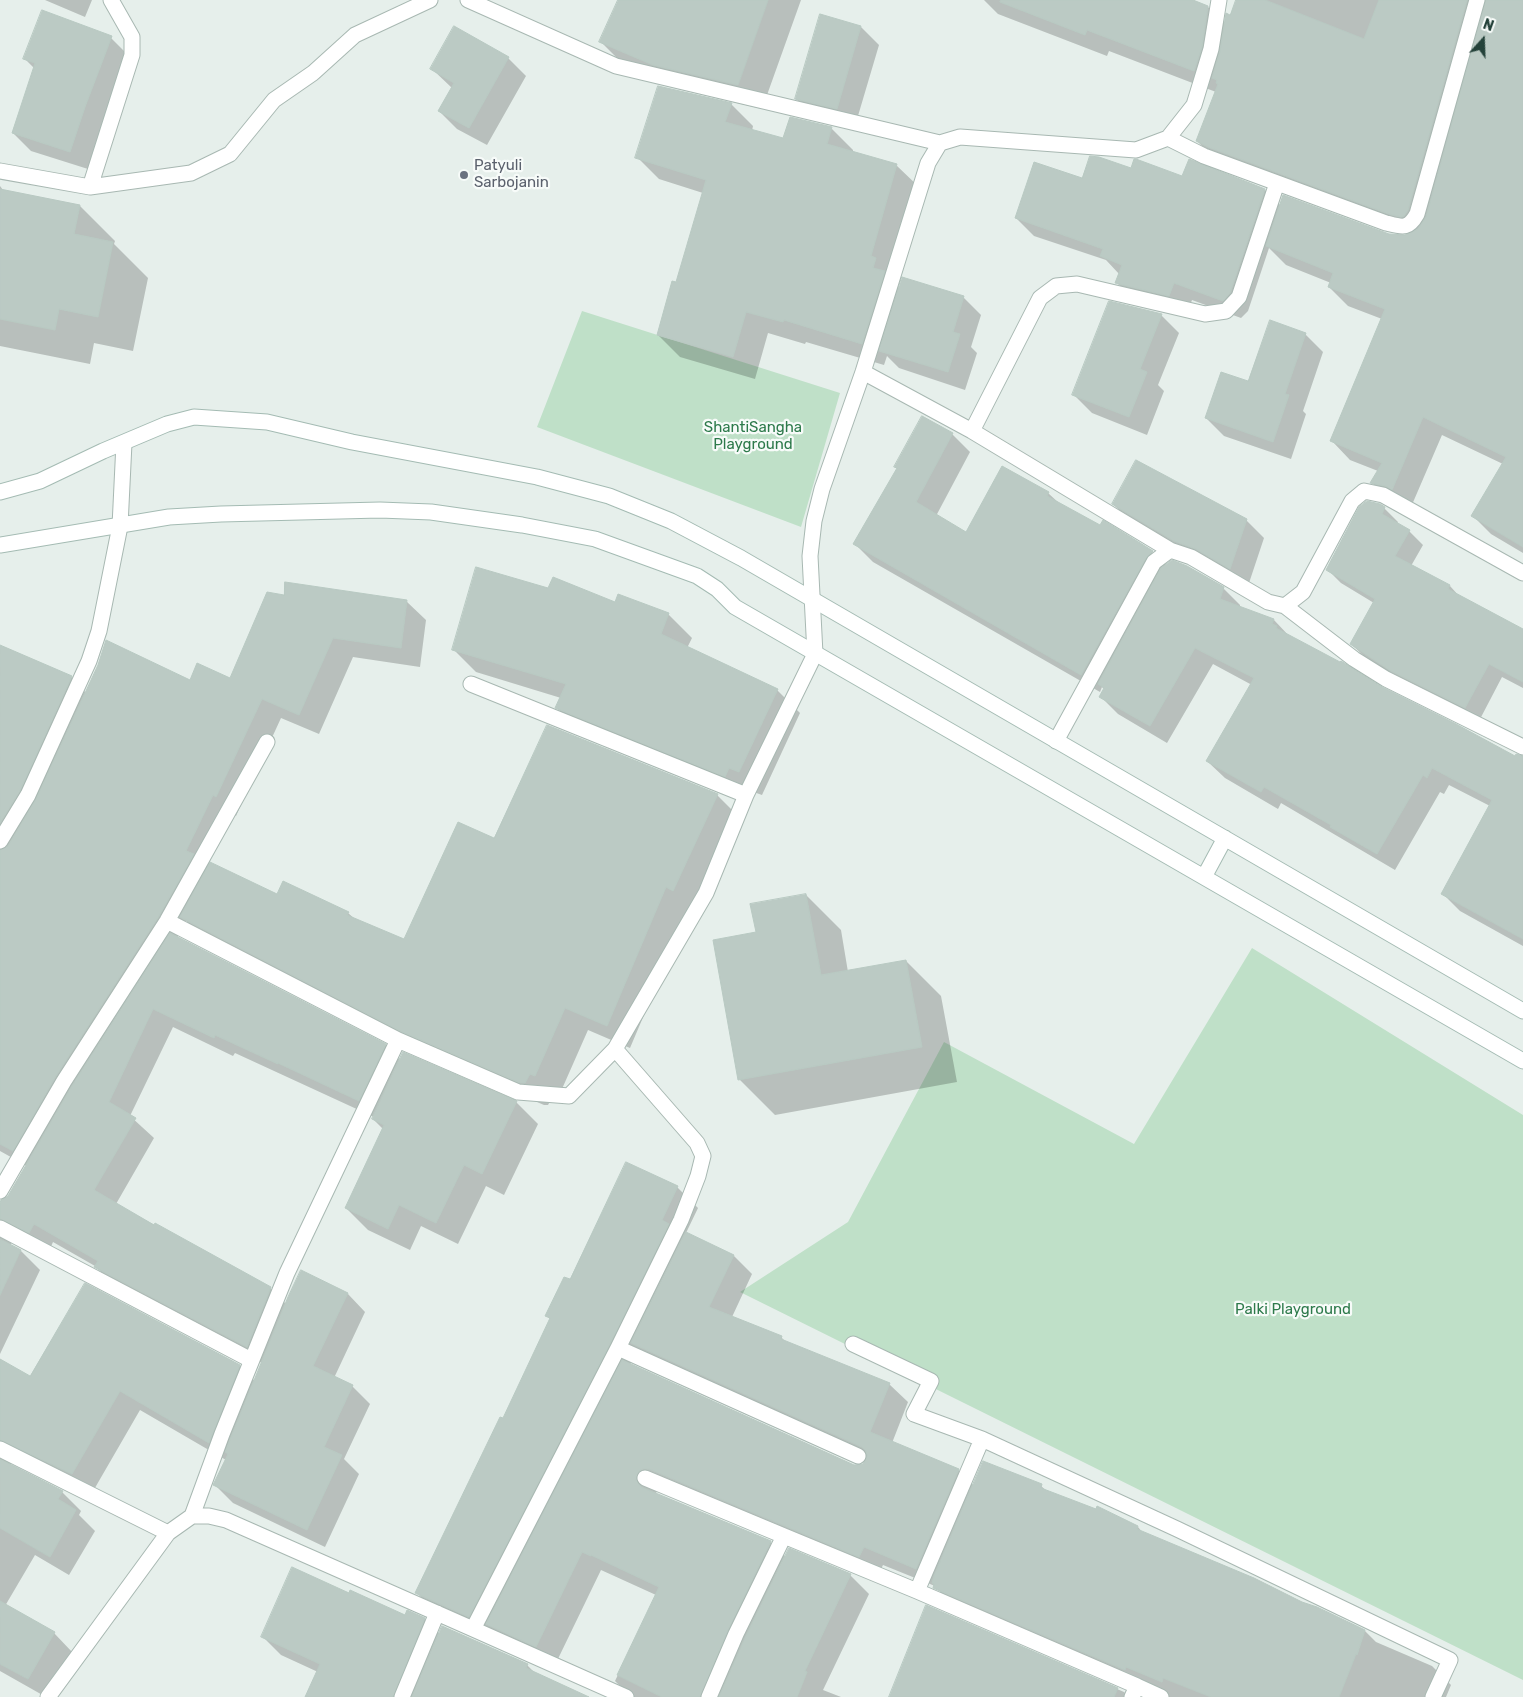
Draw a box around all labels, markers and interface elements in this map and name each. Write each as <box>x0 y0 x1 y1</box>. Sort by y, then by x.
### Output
north arrow <box>1458 15 1508 65</box>
text: N <box>1481 16 1496 35</box>
place label: Patyuli Sarbojanin <box>474 157 549 192</box>
marker: Patyuli Sarbojanin <box>458 169 470 181</box>
park label: ShantiSangha Playground <box>704 419 802 454</box>
park label: Palki Playground <box>1235 1301 1351 1319</box>

